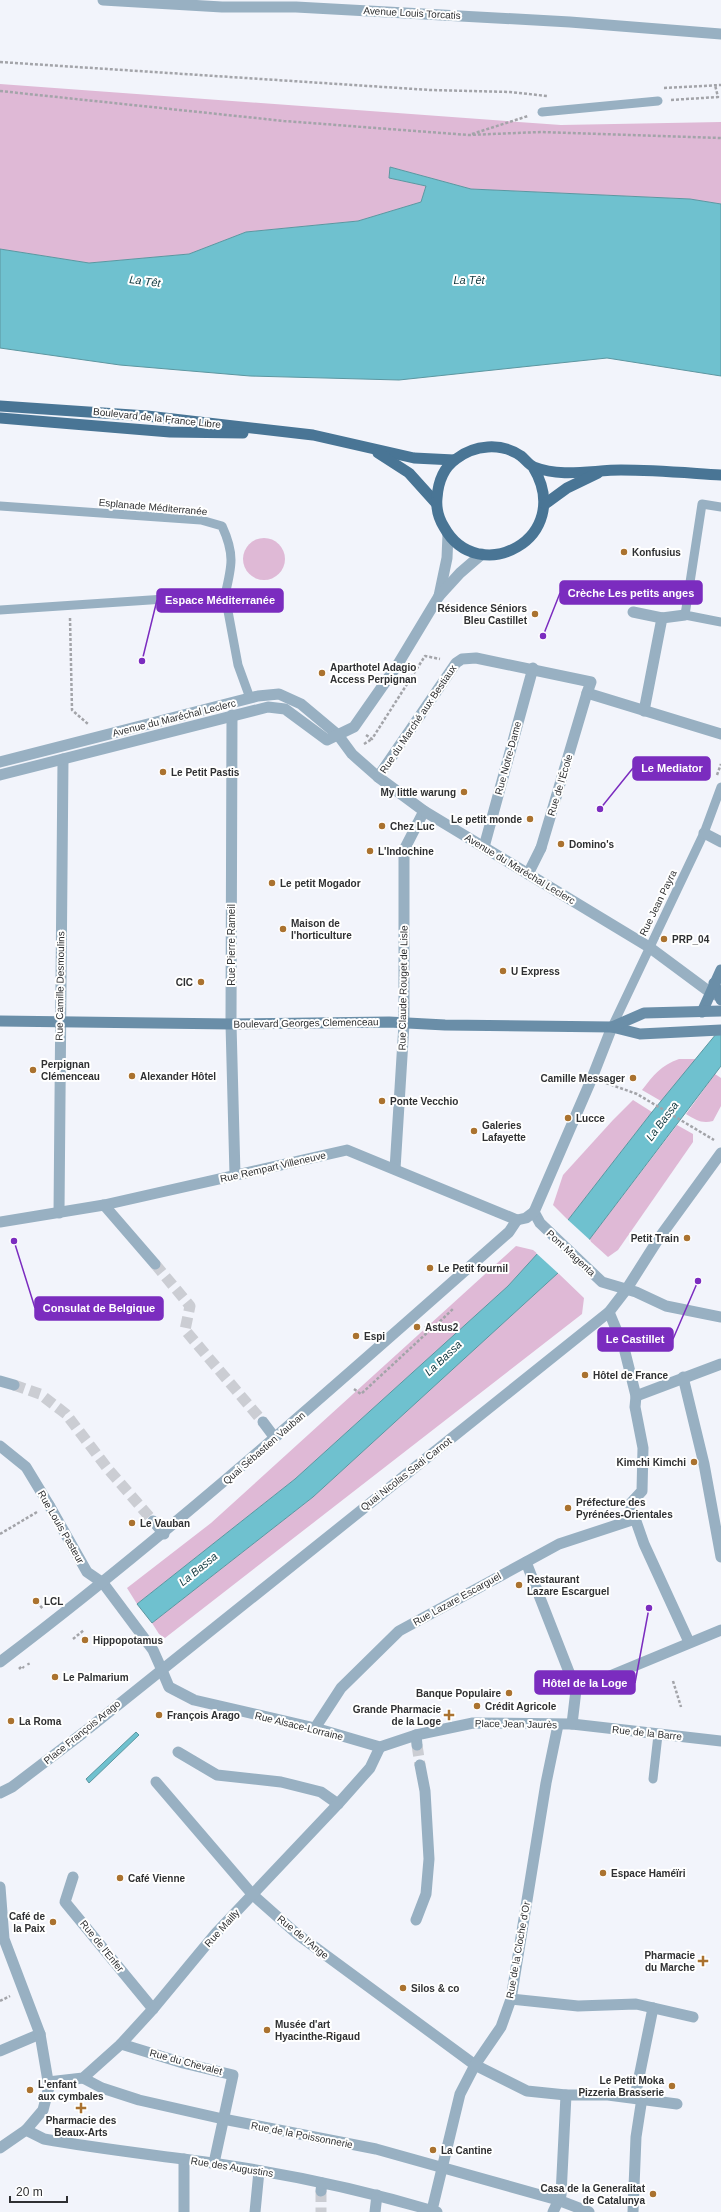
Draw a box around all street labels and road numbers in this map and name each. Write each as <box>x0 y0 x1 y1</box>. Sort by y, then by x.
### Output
street label: Avenue Louis Torcatis <box>363 5 461 21</box>
street label: Boulevard de la France Libre <box>93 406 222 430</box>
street label: Esplanade Méditerranée <box>98 497 208 517</box>
street label: Rue du Marché aux Bestiaux <box>378 663 458 775</box>
street label: Avenue du Maréchal Leclerc <box>111 697 237 739</box>
street label: Rue Notre-Dame <box>493 720 523 796</box>
street label: Rue de l'École <box>544 752 575 817</box>
street label: Avenue du Maréchal Leclerc <box>463 832 577 906</box>
street label: Rue Jean Payra <box>637 868 679 938</box>
street label: Rue Pierre Rameil <box>226 904 237 986</box>
street label: Rue Claude Rouget de Lisle <box>396 925 410 1051</box>
street label: Rue Camille Desmoulins <box>54 931 66 1041</box>
street label: Boulevard Georges Clemenceau <box>233 1016 379 1030</box>
street label: Rue Rempart Villeneuve <box>219 1149 327 1185</box>
street label: Pont Magenta <box>544 1228 598 1279</box>
street label: Quai Sébastien Vauban <box>221 1409 307 1487</box>
street label: Quai Nicolas Sadi Carnot <box>358 1435 454 1513</box>
street label: Rue Louis Pasteur <box>36 1489 87 1566</box>
street label: Rue Lazare Escarguel <box>411 1570 503 1628</box>
street label: Place François Arago <box>42 1698 123 1766</box>
street label: Rue Alsace-Lorraine <box>254 1710 345 1742</box>
street label: Place Jean Jaurès <box>475 1718 557 1730</box>
street label: Rue de la Barre <box>612 1724 683 1742</box>
street label: Rue de la Cloche d'Or <box>504 1900 532 1999</box>
street label: Rue Mailly <box>202 1907 242 1949</box>
street label: Rue de l'Ange <box>275 1913 331 1961</box>
street label: Rue de l'Enfer <box>78 1918 127 1974</box>
street label: Rue du Chevalet <box>149 2047 224 2077</box>
street label: Rue de la Poissonnerie <box>250 2120 354 2150</box>
street label: Rue des Augustins <box>190 2155 274 2179</box>

